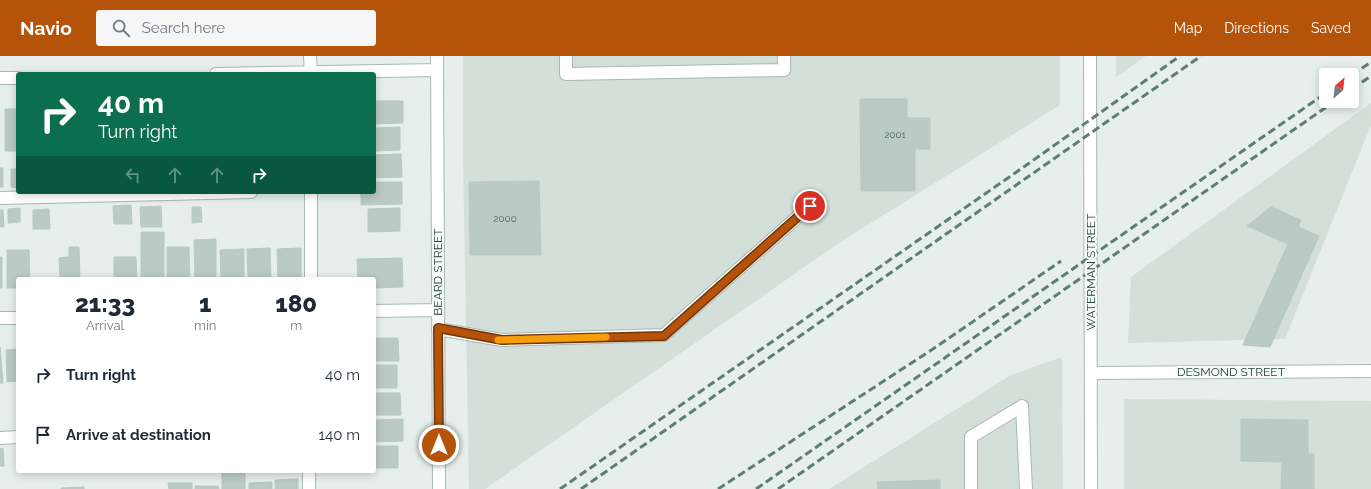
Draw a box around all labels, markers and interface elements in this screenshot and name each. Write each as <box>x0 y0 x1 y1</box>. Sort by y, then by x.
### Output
search box <box>96 10 376 46</box>
text: Navio <box>20 17 72 39</box>
icon: search <box>110 17 132 39</box>
text: Search here <box>142 19 225 37</box>
text: Map <box>1174 20 1202 36</box>
text: Directions <box>1224 20 1289 36</box>
text: Saved <box>1311 20 1351 36</box>
north arrow <box>1319 68 1359 108</box>
map controls <box>1319 68 1359 108</box>
text: 40 m <box>98 87 164 120</box>
icon: right <box>32 88 84 140</box>
text: Turn right <box>98 121 177 142</box>
house number: 2001 <box>884 129 907 140</box>
icon: left <box>122 164 144 186</box>
icon: ahead <box>164 164 186 186</box>
icon: ahead <box>206 164 228 186</box>
icon: right <box>248 164 270 186</box>
pin <box>793 189 827 223</box>
icon: arrive <box>799 195 821 217</box>
house number: 2000 <box>493 213 517 224</box>
street label: WATERMAN STREET <box>1084 213 1098 330</box>
street label: BEARD STREET <box>431 228 445 316</box>
text: 21:33 <box>75 289 135 318</box>
text: 1 <box>199 289 211 318</box>
text: 180 <box>275 289 317 318</box>
text: Arrival <box>86 318 124 333</box>
text: min <box>194 318 216 333</box>
text: m <box>290 318 302 333</box>
icon: right <box>32 364 54 386</box>
street label: DESMOND STREET <box>1177 365 1286 379</box>
text: Turn right <box>66 366 136 384</box>
text: 40 m <box>325 366 360 384</box>
icon: arrive <box>32 424 54 446</box>
position arrow <box>418 424 460 466</box>
text: Arrive at destination <box>66 426 211 444</box>
text: 140 m <box>319 426 360 444</box>

